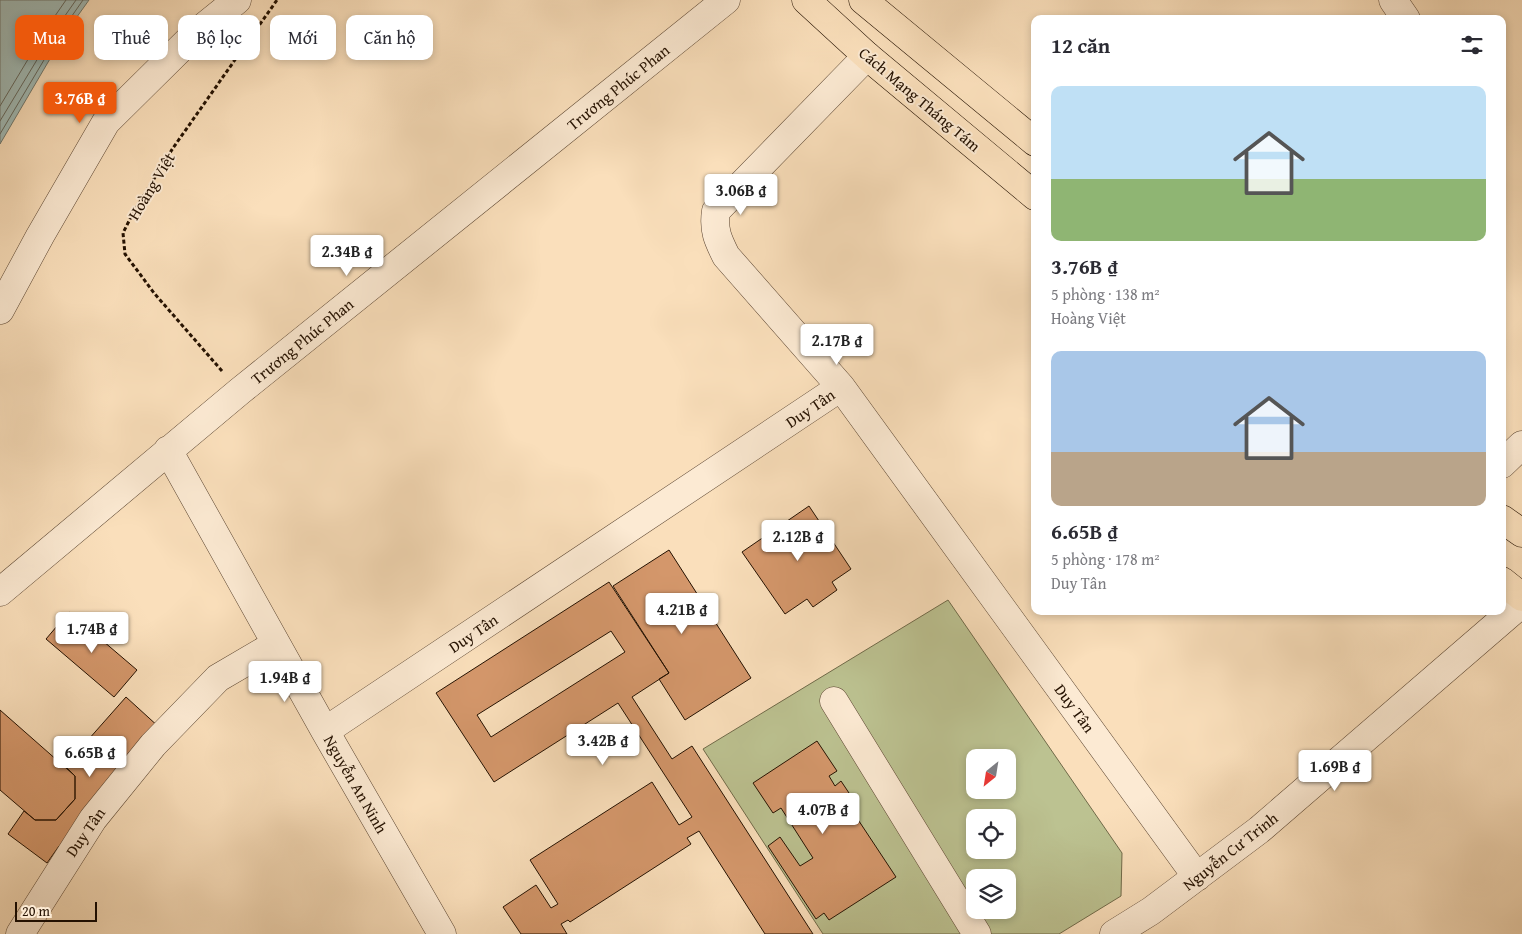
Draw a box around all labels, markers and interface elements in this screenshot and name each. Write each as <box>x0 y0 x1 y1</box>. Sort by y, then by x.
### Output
chip: Mua <box>15 15 84 60</box>
chip: Thuê <box>94 15 168 60</box>
chip: Bộ lọc <box>178 15 260 60</box>
chip: Mới <box>270 15 336 60</box>
chip: Căn hộ <box>346 15 433 60</box>
text: 12 căn <box>1051 30 1110 61</box>
icon: filters <box>1458 31 1486 59</box>
street label: Trương Phúc Phan <box>561 38 675 136</box>
street label: Cách Mạng Tháng Tám <box>854 41 986 157</box>
pin: 3.76B ₫ <box>34 82 126 124</box>
text: 3.76B ₫ <box>54 86 106 110</box>
icon: home <box>1224 118 1314 208</box>
street label: Hoàng Việt <box>121 147 181 224</box>
pin: 3.06B ₫ <box>695 174 787 216</box>
text: 3.06B ₫ <box>715 178 767 202</box>
pin: 2.34B ₫ <box>301 234 393 277</box>
text: 2.34B ₫ <box>321 239 373 263</box>
text: 3.76B ₫ <box>1051 251 1118 282</box>
text: 5 phòng · 138 m² <box>1051 282 1160 306</box>
street label: Trương Phúc Phan <box>245 292 359 390</box>
text: Hoàng Việt <box>1051 306 1126 330</box>
pin: 2.17B ₫ <box>791 324 883 366</box>
text: 2.17B ₫ <box>811 328 863 352</box>
street label: Duy Tân <box>780 383 840 433</box>
icon: home <box>1224 383 1314 473</box>
text: 6.65B ₫ <box>1051 516 1118 547</box>
pin: 2.12B ₫ <box>752 520 844 562</box>
text: 2.12B ₫ <box>772 524 824 548</box>
text: 5 phòng · 178 m² <box>1051 547 1160 571</box>
text: Duy Tân <box>1051 571 1106 595</box>
pin: 4.21B ₫ <box>636 592 728 635</box>
text: 4.21B ₫ <box>656 597 708 621</box>
street label: Duy Tân <box>443 608 503 658</box>
pin: 1.74B ₫ <box>46 612 138 654</box>
text: 1.74B ₫ <box>66 616 118 640</box>
pin: 1.94B ₫ <box>239 660 331 703</box>
text: 1.94B ₫ <box>259 665 311 689</box>
street label: Duy Tân <box>1049 679 1101 737</box>
pin: 3.42B ₫ <box>557 724 649 766</box>
text: 3.42B ₫ <box>577 728 629 752</box>
street label: Nguyễn An Ninh <box>318 730 394 838</box>
pin: 6.65B ₫ <box>44 736 136 778</box>
text: 6.65B ₫ <box>64 740 116 764</box>
north arrow <box>966 749 1016 799</box>
map controls <box>966 749 1016 919</box>
pin: 1.69B ₫ <box>1289 750 1381 792</box>
text: 1.69B ₫ <box>1309 754 1361 778</box>
pin: 4.07B ₫ <box>777 792 869 835</box>
text: 4.07B ₫ <box>797 797 849 821</box>
street label: Duy Tân <box>59 802 111 862</box>
street label: Nguyễn Cư Trinh <box>1177 806 1283 896</box>
button: locate <box>966 809 1016 859</box>
button: layers <box>966 869 1016 919</box>
scale bar <box>15 899 98 922</box>
text: 20 m <box>22 901 50 921</box>

